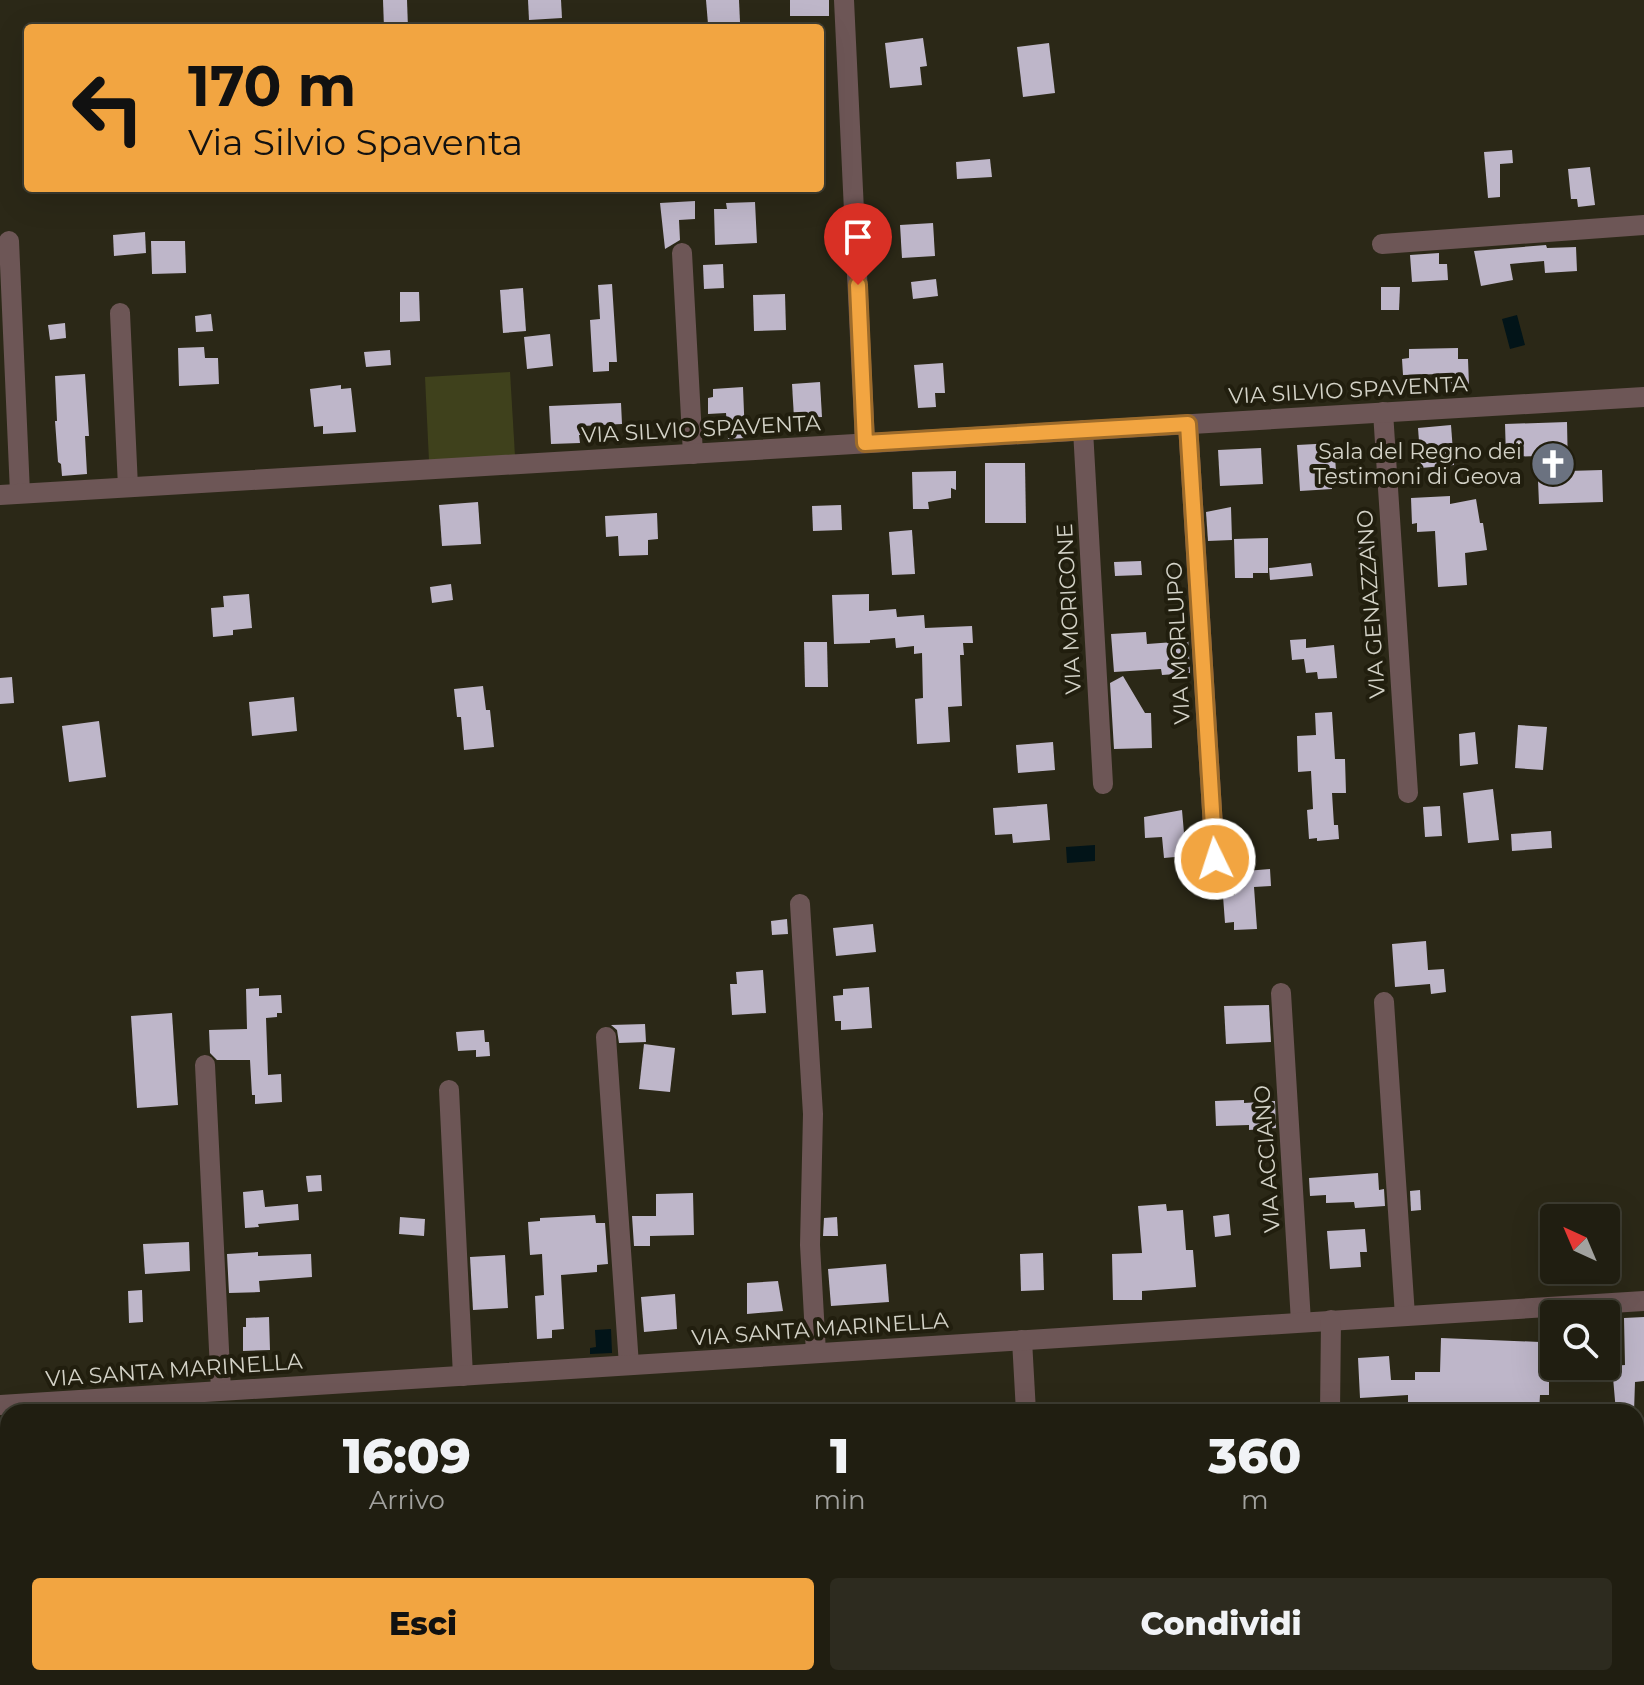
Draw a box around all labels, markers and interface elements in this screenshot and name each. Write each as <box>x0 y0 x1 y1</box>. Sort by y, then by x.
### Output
text: 170 m <box>188 52 356 120</box>
icon: left <box>56 56 160 160</box>
text: Via Silvio Spaventa <box>188 120 523 164</box>
pin <box>824 203 892 285</box>
icon: arrive <box>836 215 880 259</box>
street label: VIA SILVIO SPAVENTA <box>1228 370 1469 410</box>
street label: VIA SILVIO SPAVENTA <box>581 409 822 449</box>
place label: Sala del Regno dei Testimoni di Geova <box>1313 438 1522 490</box>
church icon: Sala del Regno dei Testimoni di Geova <box>1529 440 1577 488</box>
street label: VIA GENAZZANO <box>1351 509 1391 699</box>
street label: VIA MORICONE <box>1051 523 1087 695</box>
street label: VIA MORLUPO <box>1160 561 1196 725</box>
position arrow <box>1173 817 1257 901</box>
street label: VIA ACCIANO <box>1248 1084 1286 1234</box>
north arrow <box>1540 1204 1620 1284</box>
map controls <box>1540 1204 1620 1380</box>
button: search <box>1540 1300 1620 1380</box>
street label: VIA SANTA MARINELLA <box>691 1307 950 1351</box>
street label: VIA SANTA MARINELLA <box>45 1348 304 1392</box>
text: 16:09 <box>343 1427 471 1485</box>
text: 1 <box>830 1427 849 1485</box>
text: 360 <box>1208 1427 1301 1485</box>
text: Arrivo <box>369 1484 445 1516</box>
text: min <box>814 1484 866 1516</box>
text: m <box>1241 1484 1269 1516</box>
button: Esci <box>32 1578 814 1670</box>
button: Condividi <box>830 1578 1612 1670</box>

